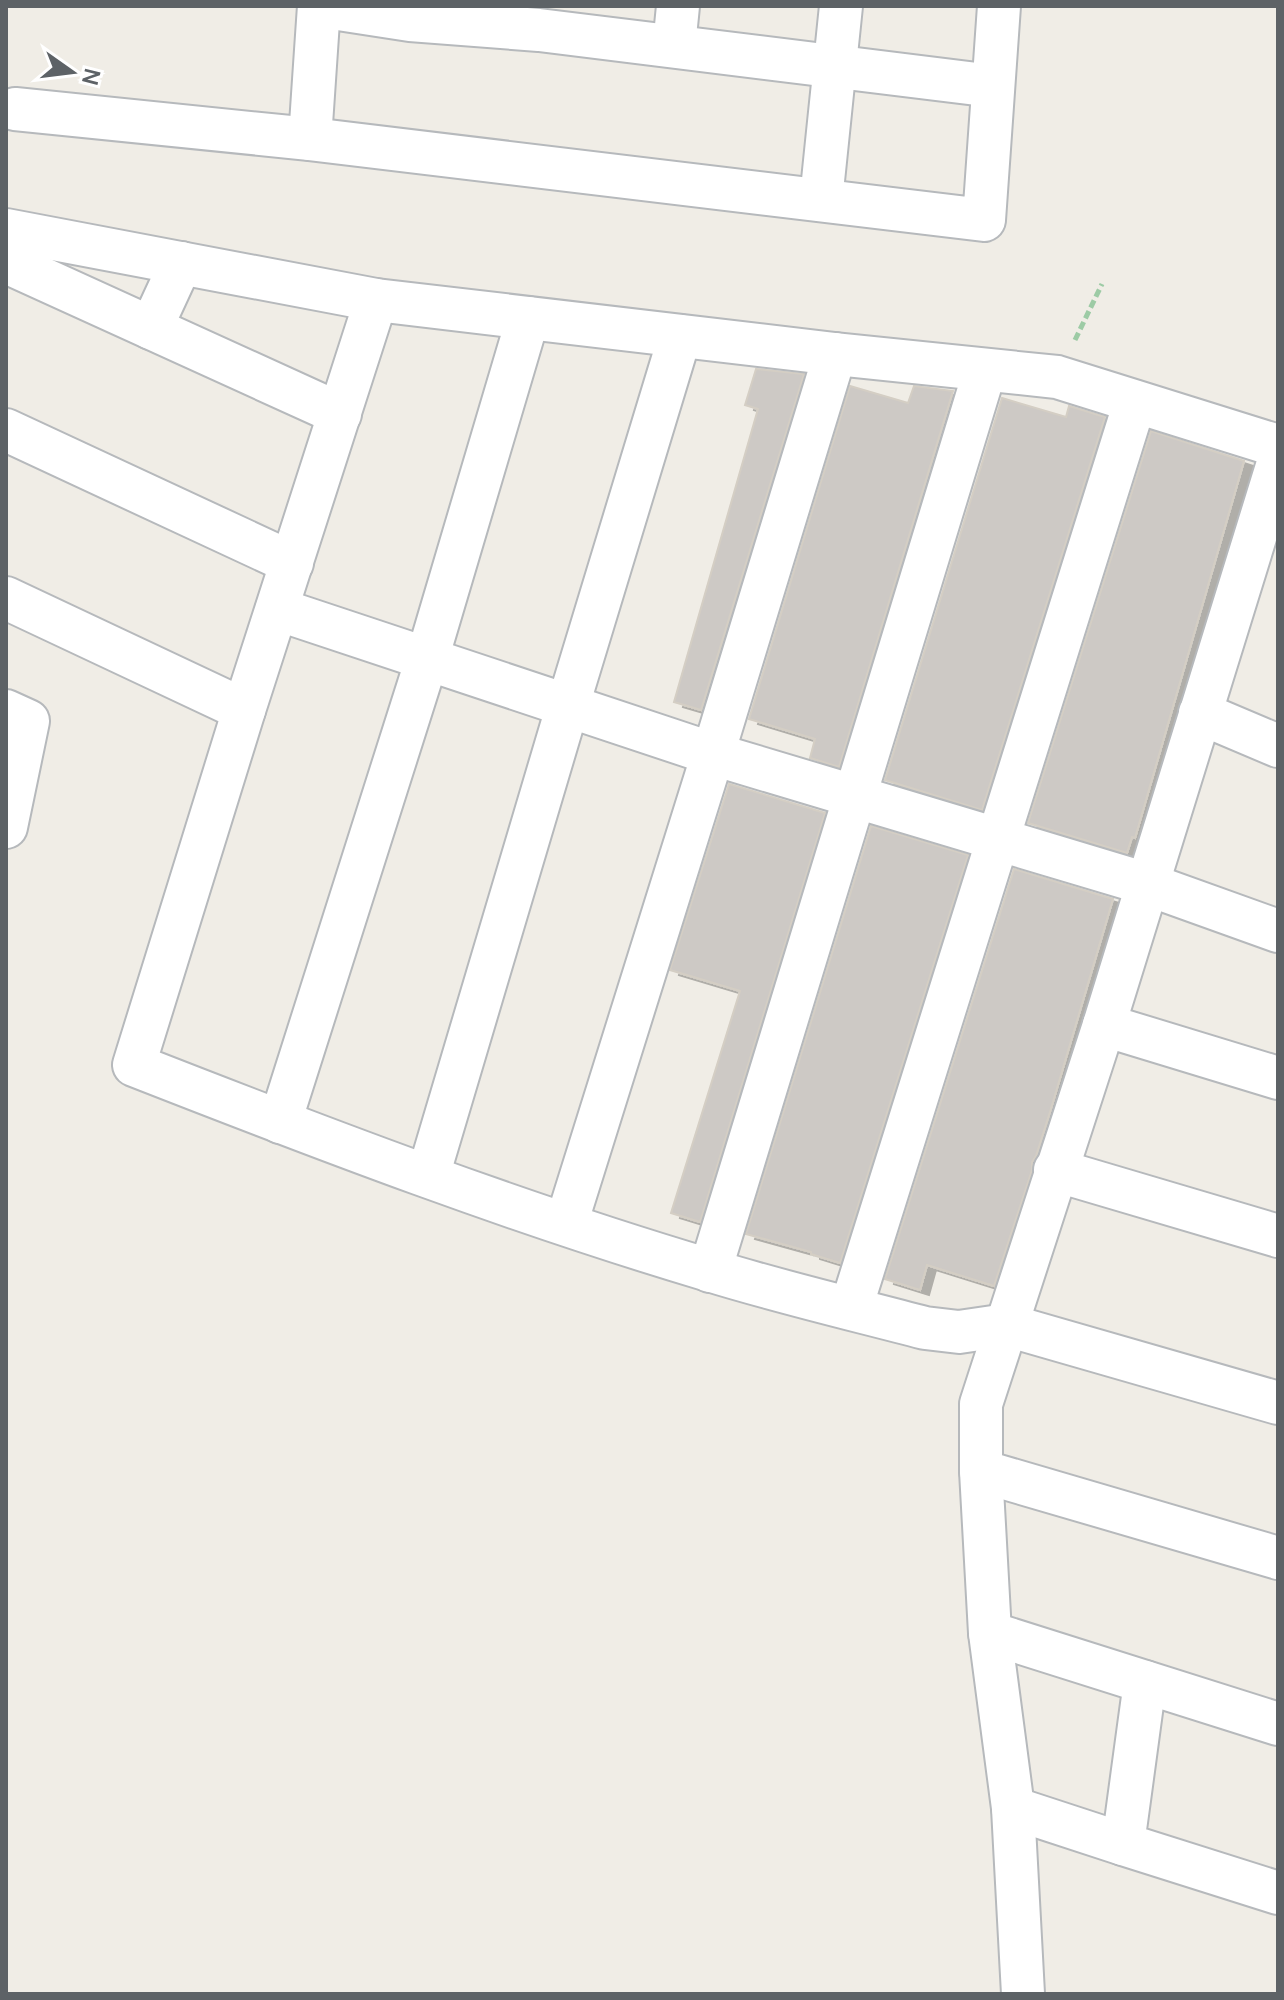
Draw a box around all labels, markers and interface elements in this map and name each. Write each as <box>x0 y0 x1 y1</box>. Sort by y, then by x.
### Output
north arrow <box>32 32 112 112</box>
text: N <box>75 66 108 88</box>

